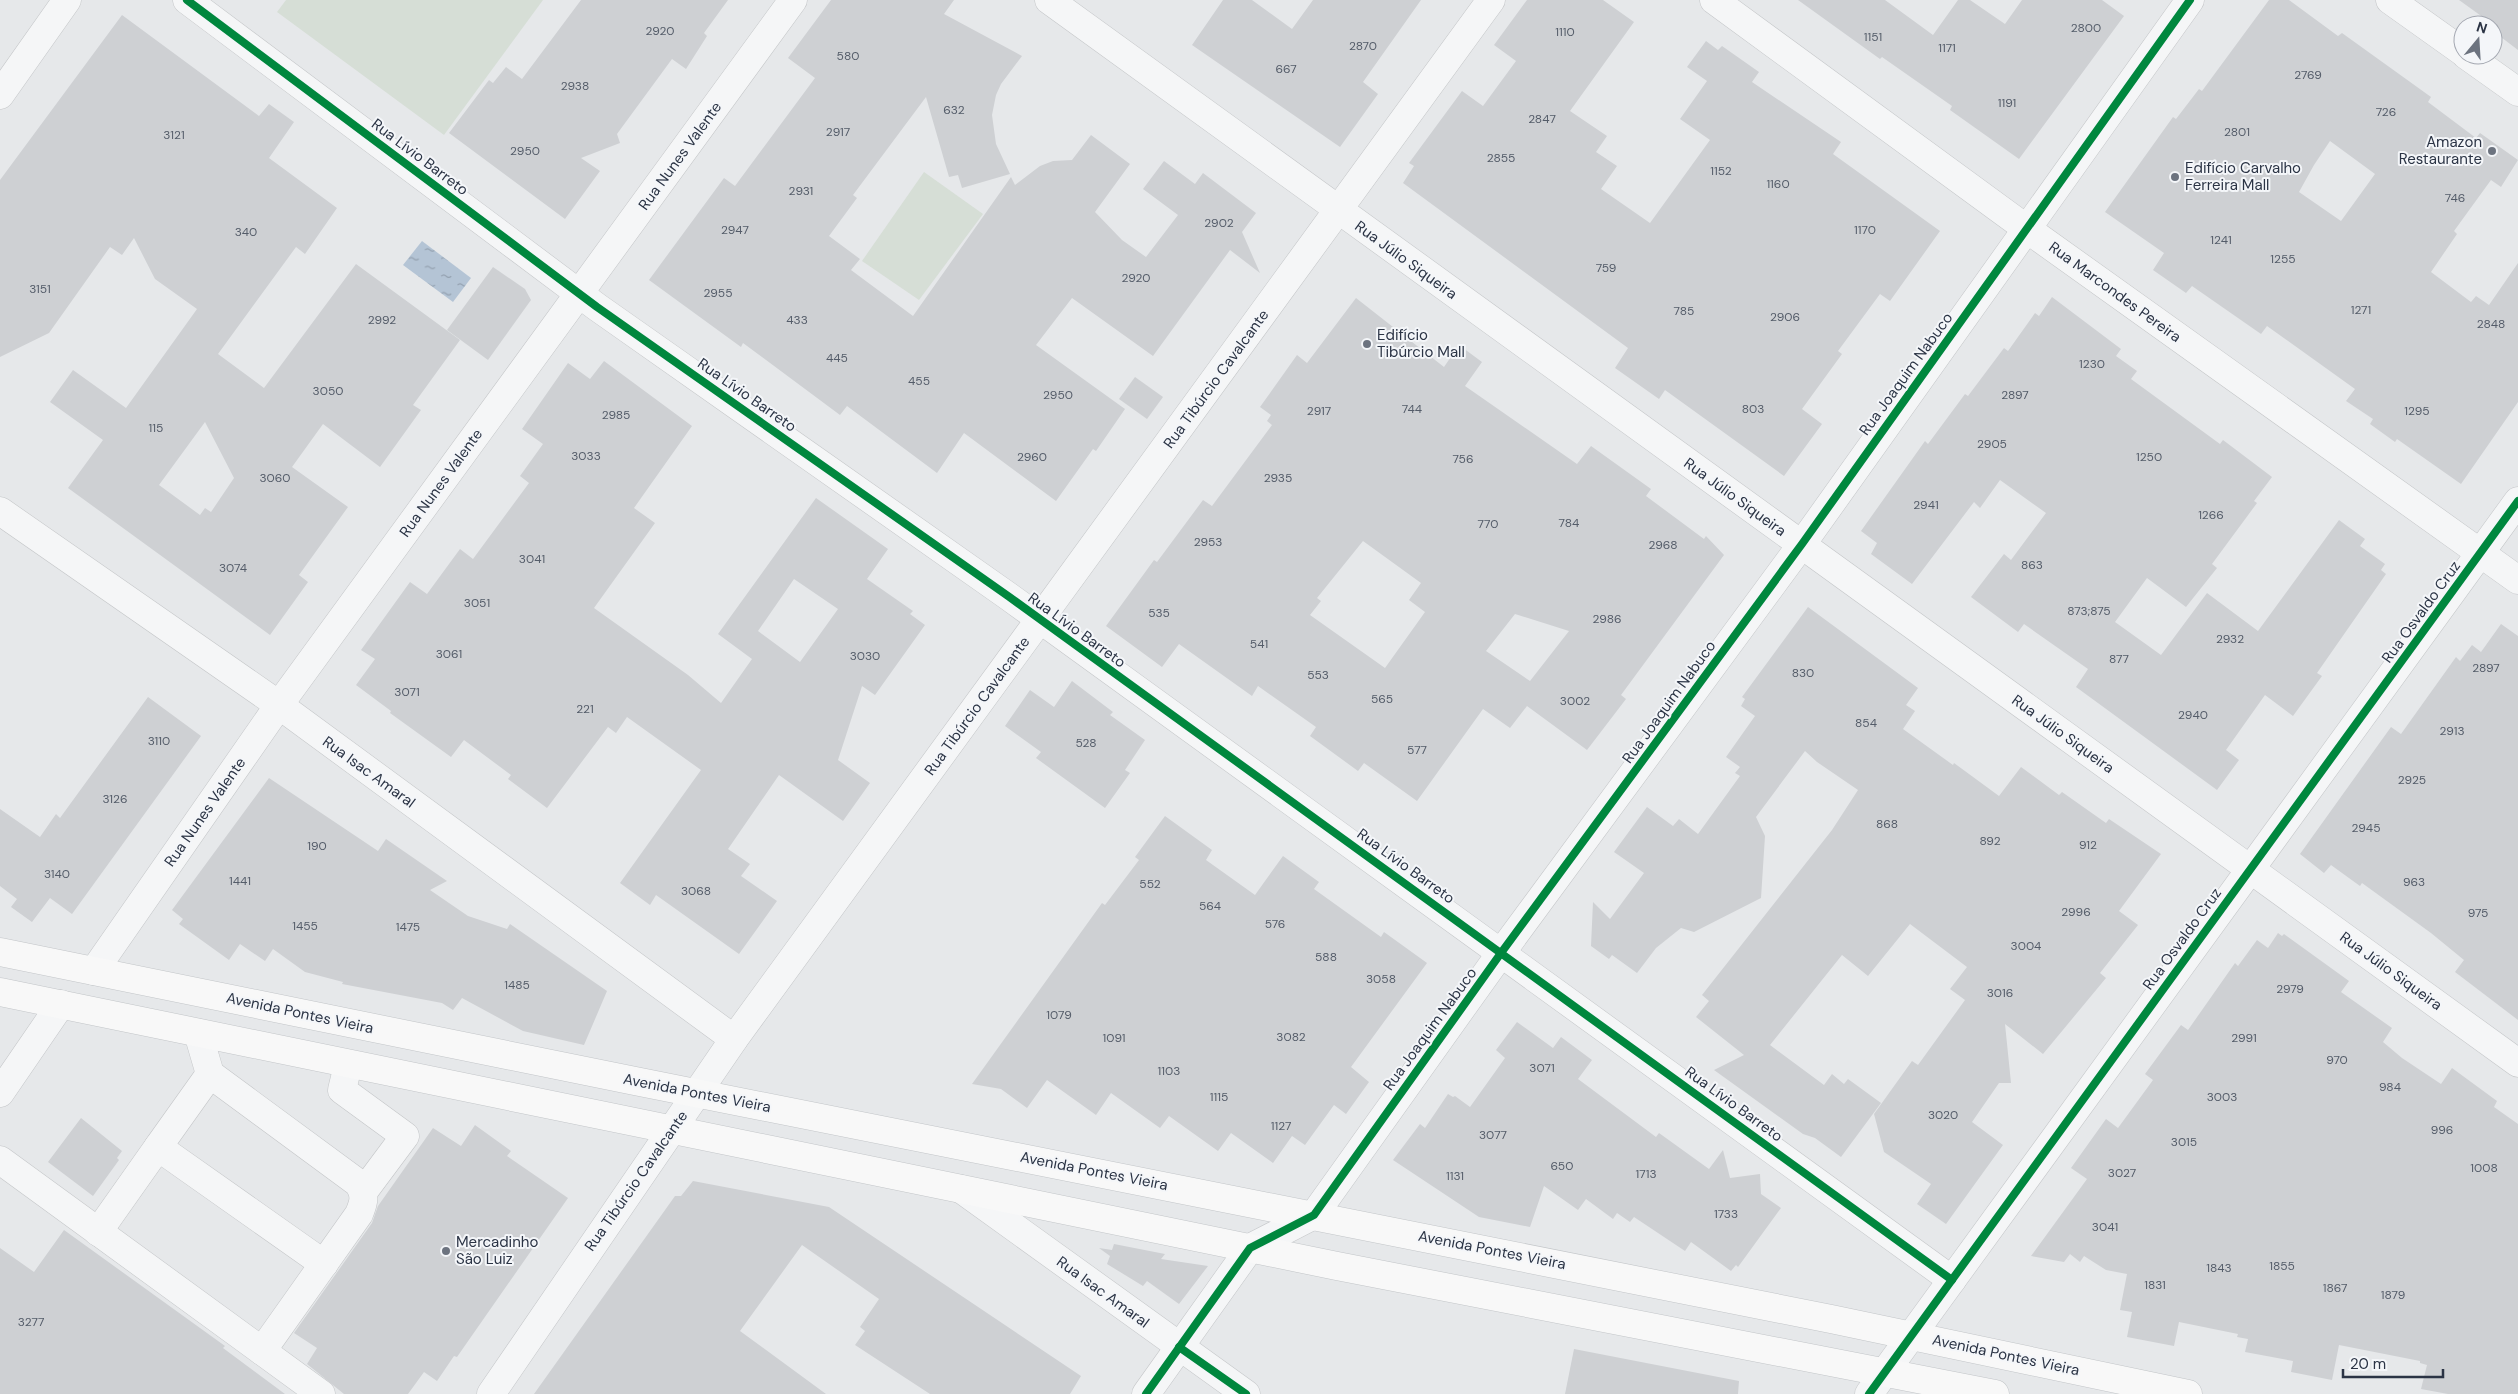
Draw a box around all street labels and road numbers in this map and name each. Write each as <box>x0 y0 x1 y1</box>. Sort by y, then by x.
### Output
street label: Rua Nunes Valente <box>634 98 726 214</box>
street label: Rua Lívio Barreto <box>368 114 472 200</box>
street label: Rua Júlio Siqueira <box>1351 216 1461 304</box>
street label: Rua Marcondes Pereira <box>2045 237 2185 347</box>
street label: Rua Tibúrcio Cavalcante <box>1159 305 1273 453</box>
street label: Rua Joaquim Nabuco <box>1855 309 1957 439</box>
street label: Rua Lívio Barreto <box>694 353 800 437</box>
street label: Rua Nunes Valente <box>395 425 487 541</box>
street label: Rua Júlio Siqueira <box>1680 453 1790 541</box>
street label: Rua Osvaldo Cruz <box>2377 557 2465 667</box>
street label: Rua Lívio Barreto <box>1024 588 1130 672</box>
street label: Rua Tibúrcio Cavalcante <box>920 632 1034 780</box>
street label: Rua Joaquim Nabuco <box>1618 637 1720 767</box>
street label: Rua Júlio Siqueira <box>2008 690 2118 778</box>
street label: Rua Isac Amaral <box>319 732 419 812</box>
street label: Rua Nunes Valente <box>160 753 250 871</box>
street label: Rua Lívio Barreto <box>1353 824 1459 908</box>
street label: Rua Osvaldo Cruz <box>2138 884 2226 994</box>
street label: Rua Júlio Siqueira <box>2336 927 2446 1015</box>
street label: Rua Joaquim Nabuco <box>1379 964 1481 1094</box>
street label: Avenida Pontes Vieira <box>225 988 375 1038</box>
street label: Rua Lívio Barreto <box>1681 1062 1787 1146</box>
street label: Avenida Pontes Vieira <box>621 1069 773 1117</box>
street label: Rua Tibúrcio Cavalcante <box>580 1107 692 1255</box>
street label: Avenida Pontes Vieira <box>1018 1147 1170 1195</box>
street label: Avenida Pontes Vieira <box>1416 1226 1568 1274</box>
street label: Rua Isac Amaral <box>1053 1252 1153 1332</box>
street label: Avenida Pontes Vieira <box>1931 1330 2081 1380</box>

